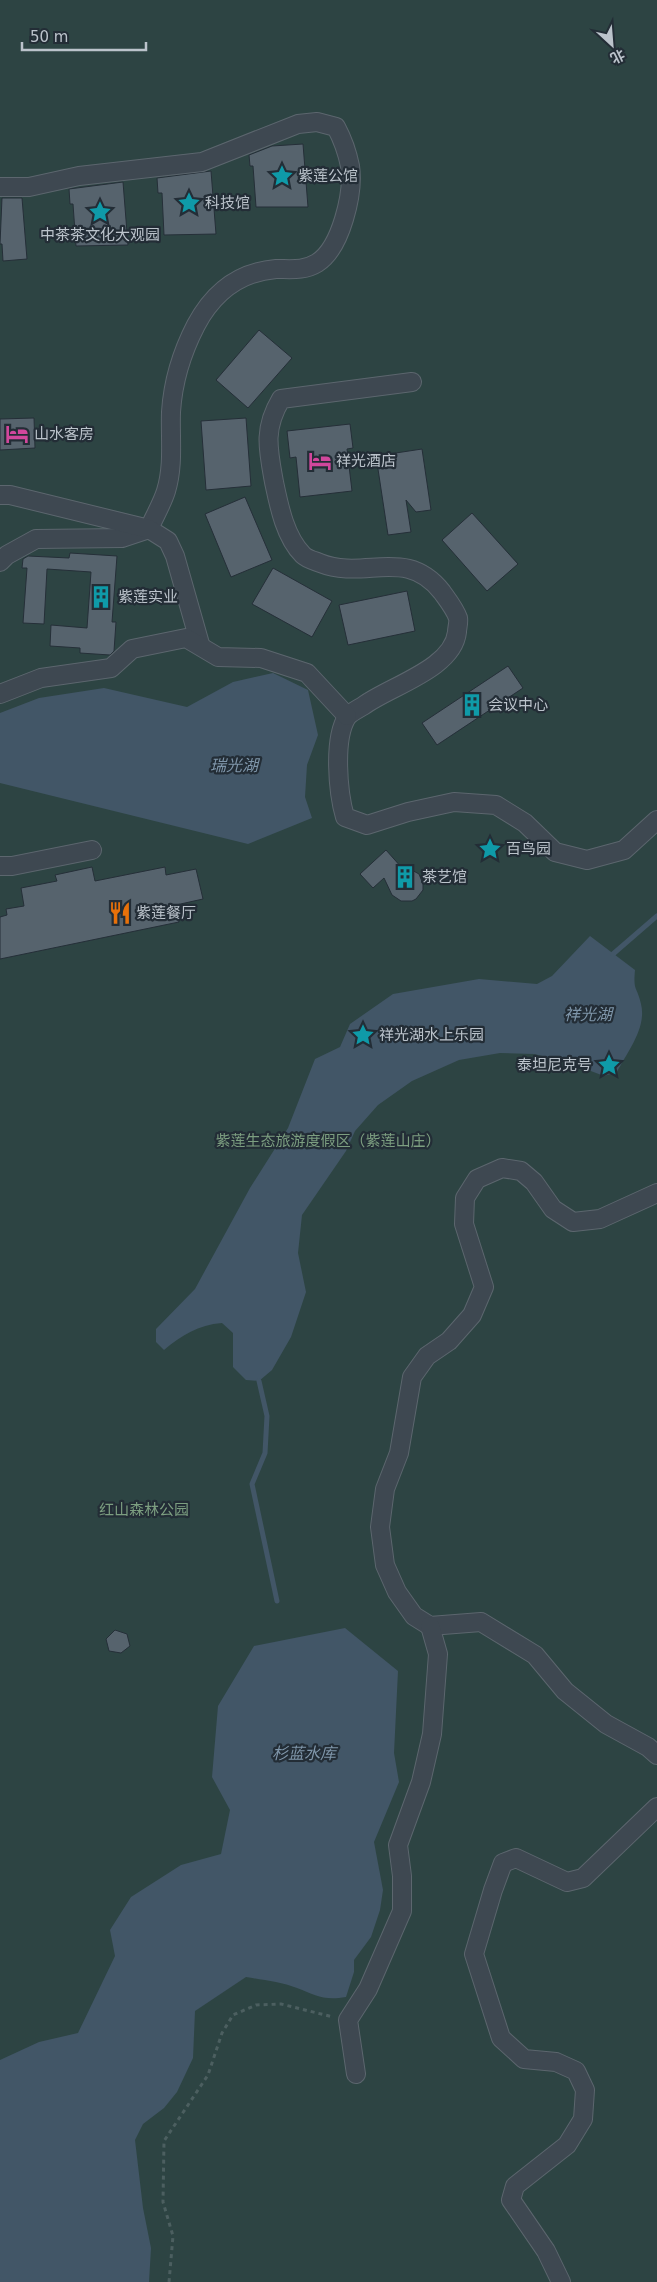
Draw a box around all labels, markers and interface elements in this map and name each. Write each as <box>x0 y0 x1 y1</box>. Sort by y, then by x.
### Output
scale bar <box>22 20 146 52</box>
north arrow <box>587 20 637 70</box>
text: 50 m <box>30 28 68 46</box>
text: 北 <box>608 46 627 67</box>
place icon: 紫莲公馆 <box>269 163 295 189</box>
place label: 紫莲公馆 <box>298 167 358 185</box>
place icon: 科技馆 <box>176 190 202 216</box>
place label: 科技馆 <box>205 194 250 212</box>
place icon: 中茶茶文化大观园 <box>87 199 113 225</box>
place label: 中茶茶文化大观园 <box>40 226 160 244</box>
hotel icon: 山水客房 <box>4 421 30 447</box>
place label: 山水客房 <box>34 425 94 443</box>
hotel icon: 祥光酒店 <box>307 448 333 474</box>
place label: 祥光酒店 <box>336 452 396 470</box>
building icon: 紫莲实业 <box>88 584 114 610</box>
place label: 紫莲实业 <box>118 588 178 606</box>
building icon: 会议中心 <box>459 692 485 718</box>
place label: 会议中心 <box>488 696 548 714</box>
water label: 瑞光湖 <box>210 756 261 775</box>
place icon: 百鸟园 <box>477 836 503 862</box>
place label: 百鸟园 <box>506 840 551 858</box>
building icon: 茶艺馆 <box>392 864 418 890</box>
place label: 茶艺馆 <box>422 868 467 886</box>
restaurant icon: 紫莲餐厅 <box>107 900 133 926</box>
place label: 紫莲餐厅 <box>136 904 196 922</box>
water label: 祥光湖 <box>564 1005 615 1024</box>
place icon: 祥光湖水上乐园 <box>350 1022 376 1048</box>
place label: 祥光湖水上乐园 <box>379 1026 484 1044</box>
place icon: 泰坦尼克号 <box>596 1052 622 1078</box>
place label: 泰坦尼克号 <box>517 1056 592 1074</box>
park label: 紫莲生态旅游度假区（紫莲山庄） <box>215 1132 441 1150</box>
park label: 红山森林公园 <box>99 1501 189 1519</box>
water label: 杉蓝水库 <box>272 1744 339 1763</box>

